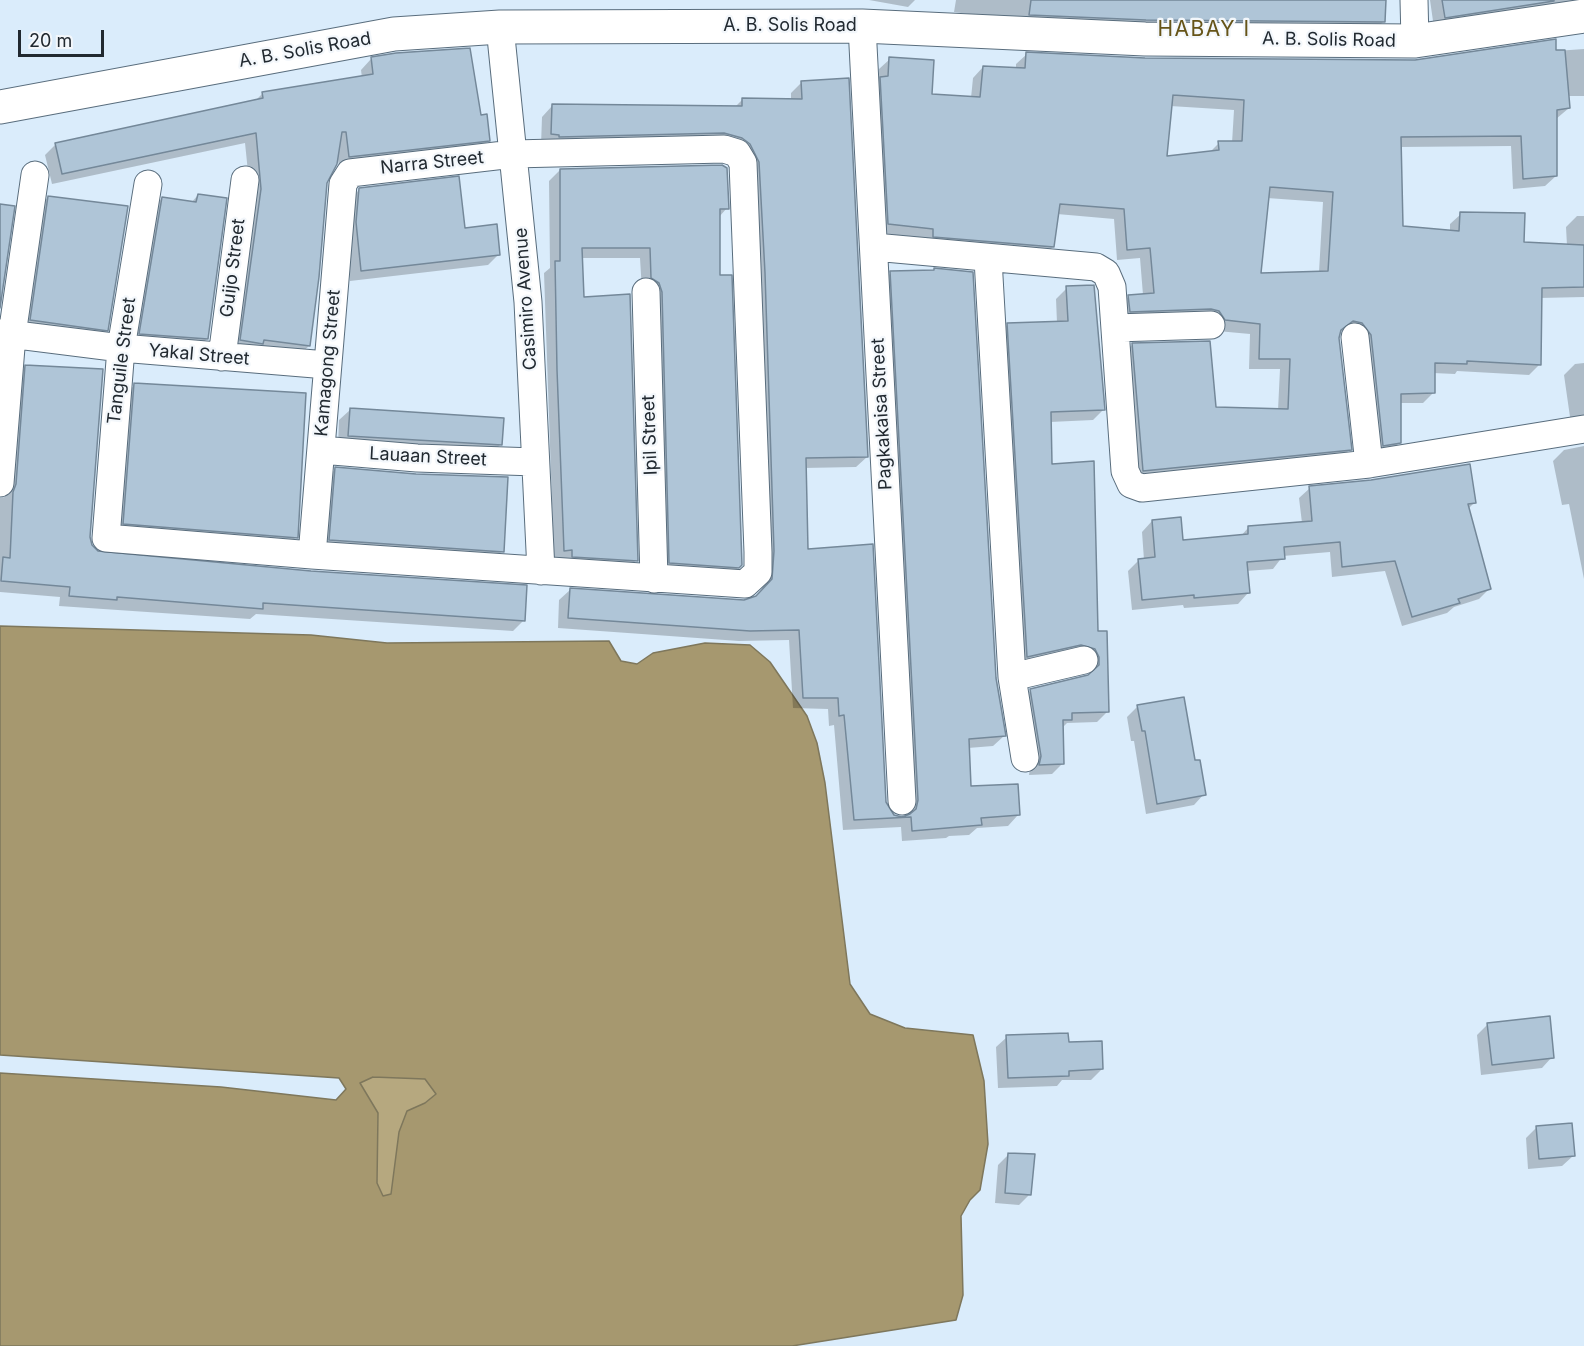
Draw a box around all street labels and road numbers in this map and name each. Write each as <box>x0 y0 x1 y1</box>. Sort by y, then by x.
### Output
street label: A. B. Solis Road <box>723 15 857 37</box>
street label: A. B. Solis Road <box>237 28 373 72</box>
street label: A. B. Solis Road <box>1262 28 1396 52</box>
street label: Narra Street <box>379 147 485 179</box>
street label: Guijo Street <box>216 217 250 319</box>
street label: Casimiro Avenue <box>510 227 542 371</box>
street label: Kamagong Street <box>311 289 345 437</box>
street label: Tanguile Street <box>103 296 141 426</box>
street label: Pagkakaisa Street <box>867 337 897 491</box>
street label: Yakal Street <box>148 340 250 370</box>
street label: Ipil Street <box>638 394 662 476</box>
street label: Lauaan Street <box>369 443 487 471</box>

